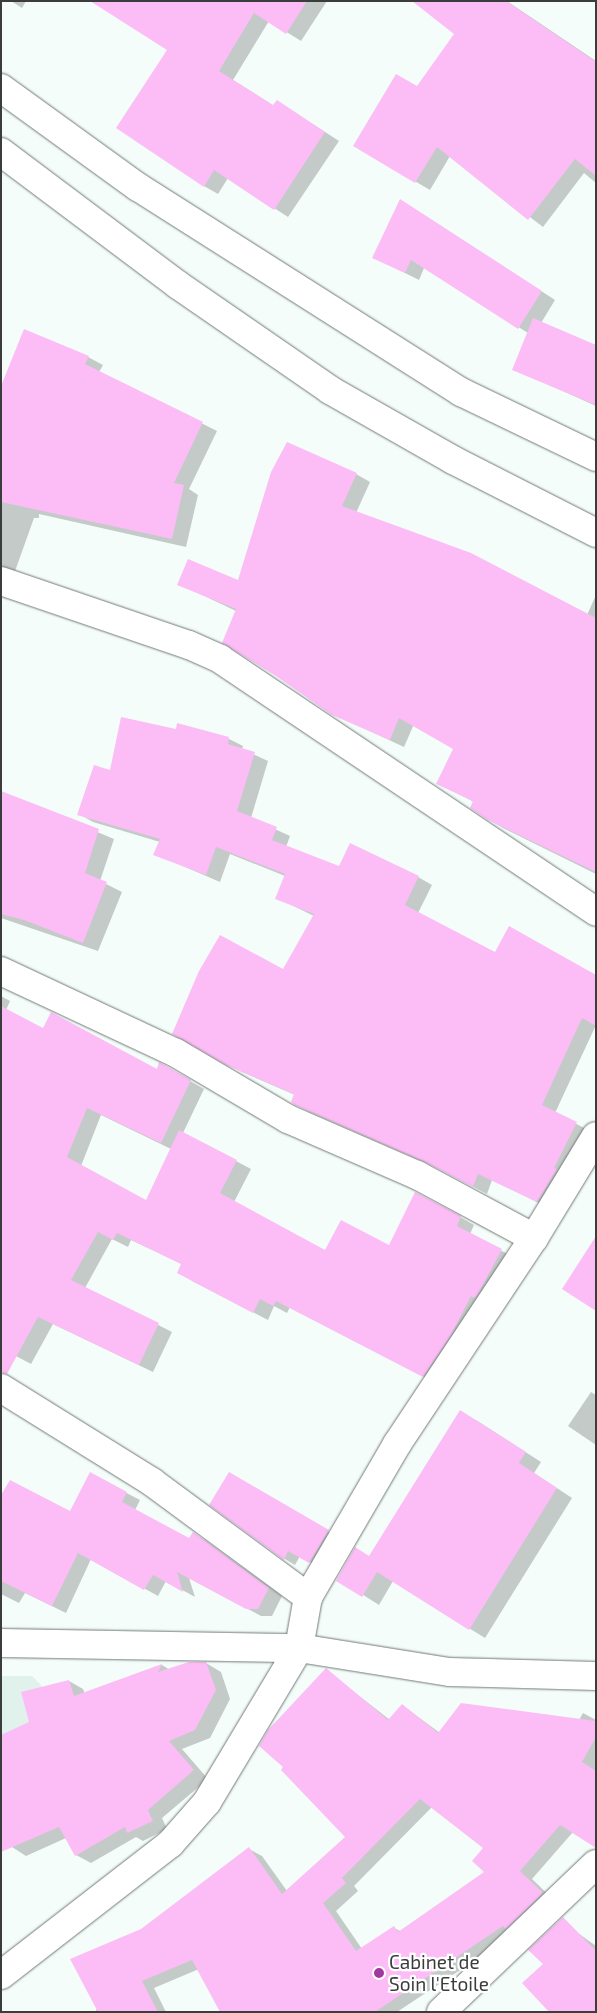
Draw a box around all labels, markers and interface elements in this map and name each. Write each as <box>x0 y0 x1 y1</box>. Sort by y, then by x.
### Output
place label: Cabinet de Soin l'Etoile <box>389 1951 489 1995</box>
marker: Cabinet de Soin l'Etoile <box>373 1967 385 1979</box>

